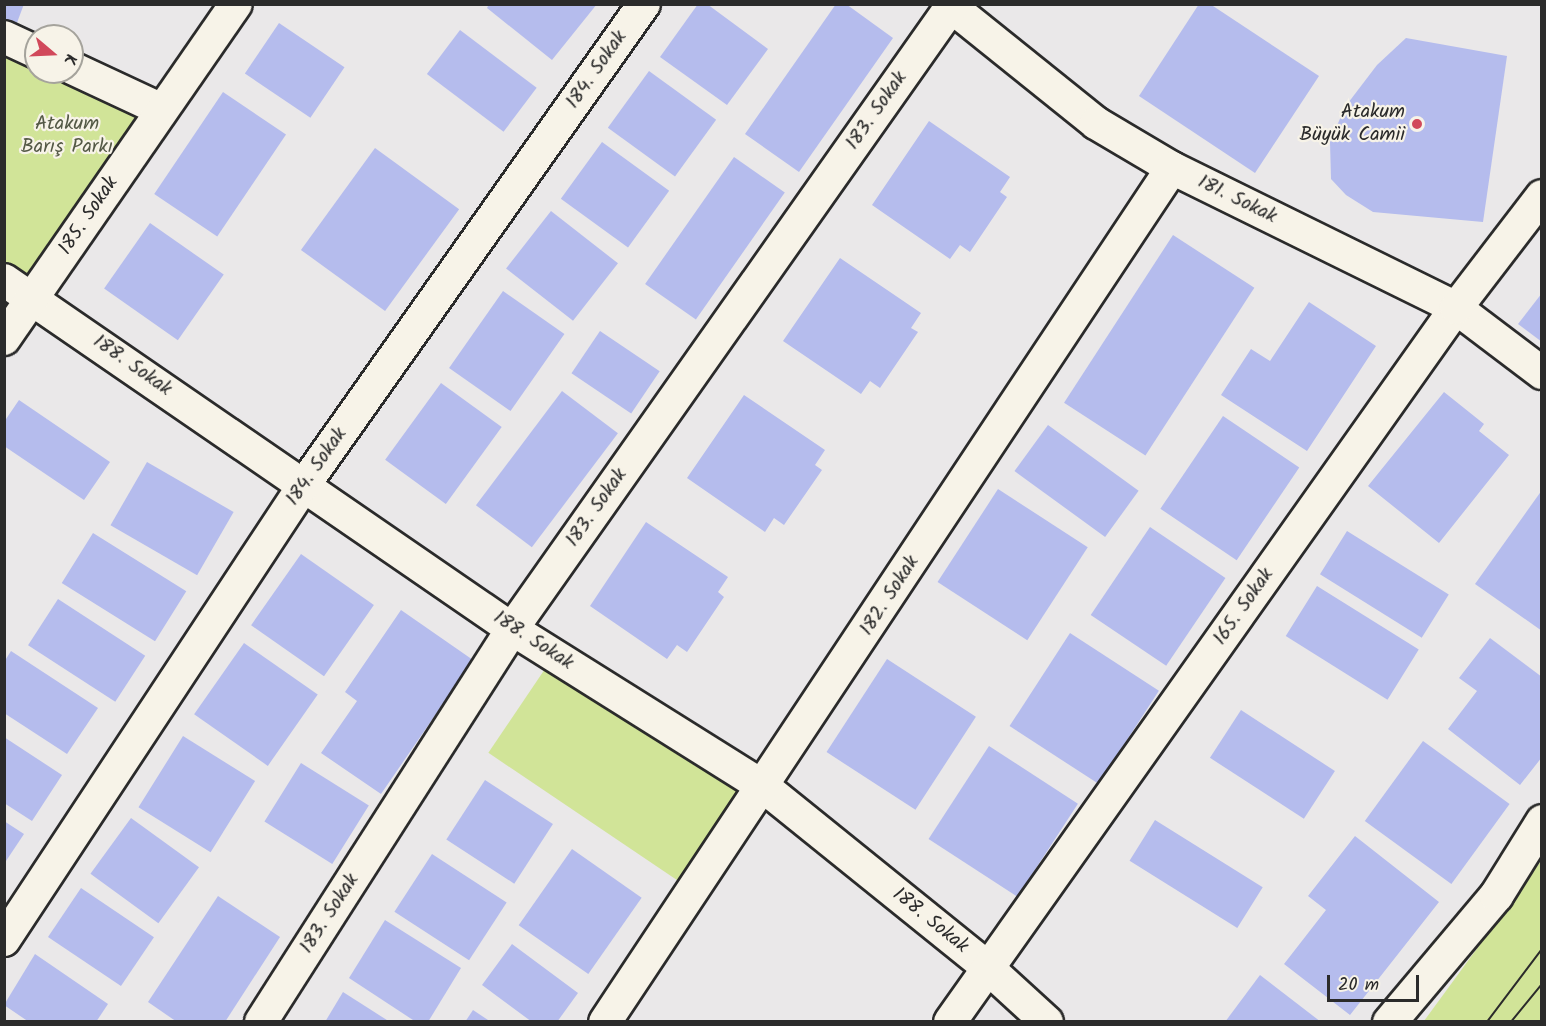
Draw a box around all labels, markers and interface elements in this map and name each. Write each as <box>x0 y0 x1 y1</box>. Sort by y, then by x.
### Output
north arrow <box>24 24 84 84</box>
street label: 184. Sokak <box>561 26 633 114</box>
text: K <box>56 51 83 68</box>
street label: 183. Sokak <box>841 67 913 155</box>
place label: Atakum Büyük Camii <box>1300 100 1405 147</box>
park label: Atakum Barış Parkı <box>21 113 113 160</box>
marker: Atakum Büyük Camii <box>1410 117 1424 131</box>
street label: 181. Sokak <box>1193 171 1281 229</box>
street label: 185. Sokak <box>54 172 124 260</box>
street label: 188. Sokak <box>88 330 176 402</box>
street label: 184. Sokak <box>281 423 353 511</box>
street label: 183. Sokak <box>561 464 633 552</box>
street label: 182. Sokak <box>855 552 925 640</box>
street label: 165. Sokak <box>1209 564 1279 650</box>
street label: 188. Sokak <box>488 606 578 676</box>
street label: 183. Sokak <box>295 870 365 958</box>
street label: 188. Sokak <box>887 883 973 959</box>
scale bar <box>1330 963 1422 1001</box>
text: 20 m <box>1338 971 1379 1000</box>

